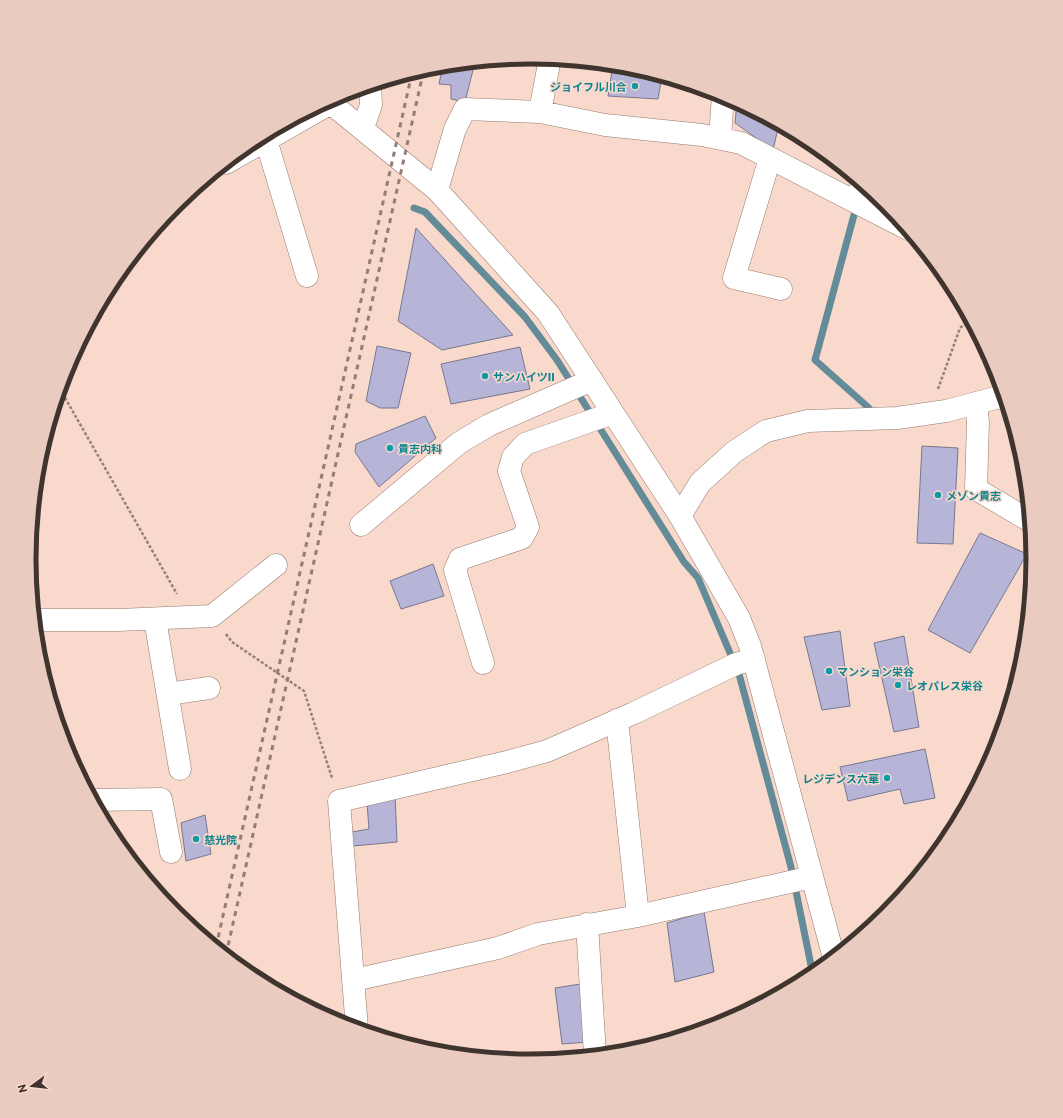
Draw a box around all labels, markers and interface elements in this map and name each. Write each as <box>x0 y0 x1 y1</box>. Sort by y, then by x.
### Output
place label: ジョイフル川合 <box>550 80 627 93</box>
marker: ジョイフル川合 <box>630 81 640 91</box>
place label: サンハイツII <box>493 370 555 383</box>
marker: サンハイツII <box>480 371 490 381</box>
place label: 貴志内科 <box>398 442 442 455</box>
marker: 貴志内科 <box>385 443 395 453</box>
place label: メゾン貴志 <box>946 489 1001 502</box>
marker: メゾン貴志 <box>933 490 943 500</box>
place label: マンション栄谷 <box>837 665 914 678</box>
marker: マンション栄谷 <box>824 666 834 676</box>
place label: レオパレス栄谷 <box>906 679 983 692</box>
marker: レオパレス栄谷 <box>893 680 903 690</box>
place label: レジデンス六華 <box>802 772 879 785</box>
marker: レジデンス六華 <box>882 773 892 783</box>
place label: 慈光院 <box>204 833 237 846</box>
marker: 慈光院 <box>191 834 201 844</box>
north arrow <box>12 1066 52 1106</box>
text: N <box>15 1083 29 1094</box>

